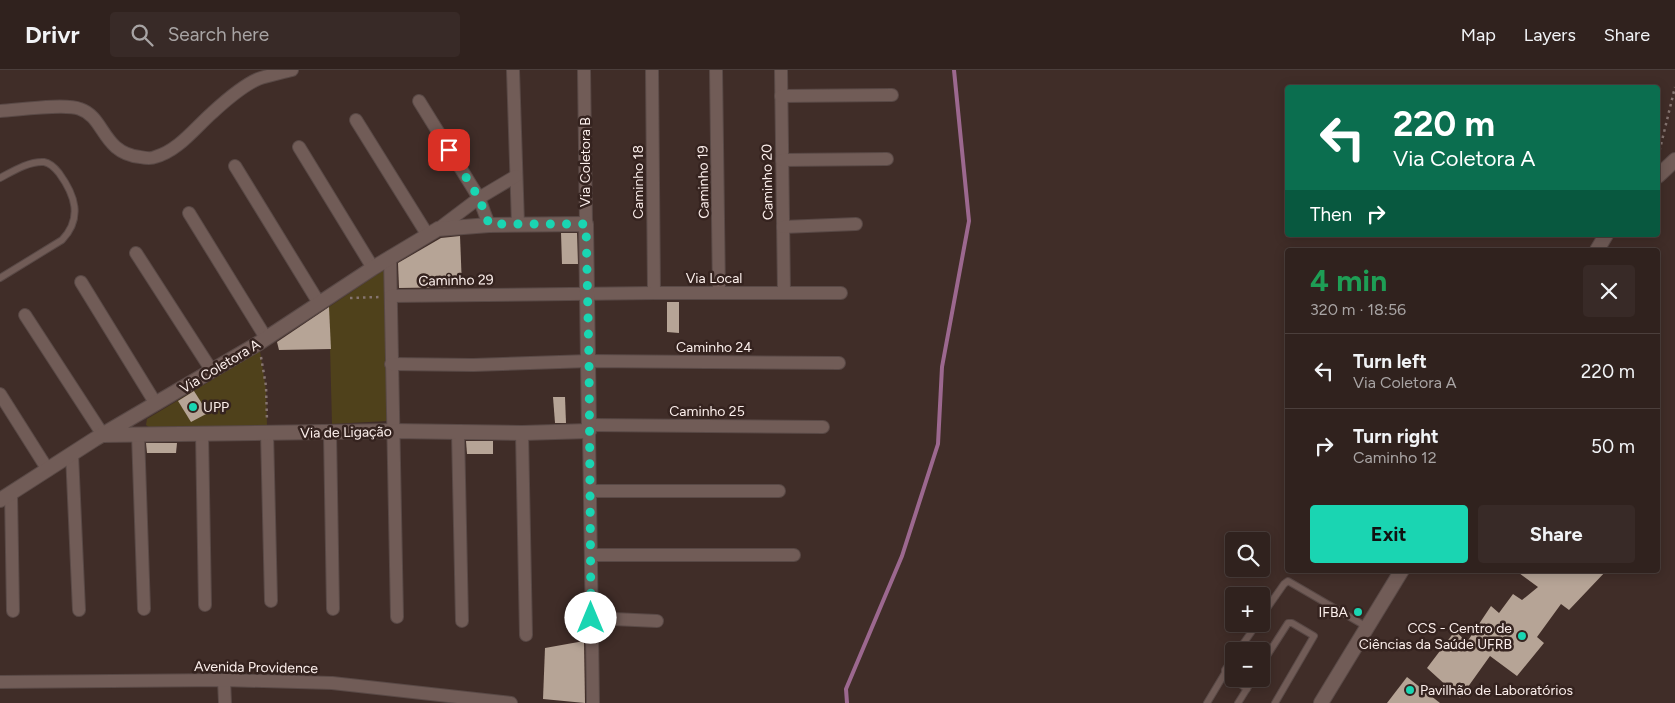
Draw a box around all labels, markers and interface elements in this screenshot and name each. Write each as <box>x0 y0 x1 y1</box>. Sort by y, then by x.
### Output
search box <box>110 12 460 57</box>
text: Drivr <box>25 20 80 49</box>
icon: search <box>128 21 156 49</box>
text: Search here <box>168 23 269 46</box>
text: Map <box>1461 24 1496 46</box>
text: Layers <box>1524 24 1576 46</box>
text: Share <box>1604 24 1650 46</box>
text: 220 m <box>1393 103 1495 145</box>
icon: left <box>1310 105 1375 170</box>
street label: Via Coletora B <box>577 117 594 207</box>
pin <box>428 129 470 171</box>
icon: arrive <box>435 136 463 164</box>
street label: Caminho 20 <box>758 144 777 220</box>
street label: Caminho 18 <box>630 145 647 219</box>
street label: Caminho 19 <box>694 145 713 219</box>
text: Via Coletora A <box>1393 145 1535 172</box>
icon: right <box>1362 200 1390 228</box>
text: Then <box>1310 203 1352 226</box>
text: 4 min <box>1310 262 1387 299</box>
button: close <box>1583 265 1635 317</box>
street label: Via Local <box>686 270 742 287</box>
street label: Caminho 29 <box>418 271 494 290</box>
text: 320 m · 18:56 <box>1310 300 1406 319</box>
street label: Via Coletora A <box>177 336 264 397</box>
street label: Caminho 24 <box>676 339 752 356</box>
text: Turn left <box>1353 350 1427 373</box>
icon: left <box>1310 357 1338 385</box>
text: 220 m <box>1581 360 1635 383</box>
text: Via Coletora A <box>1353 373 1457 392</box>
place label: UPP <box>203 399 229 416</box>
marker: UPP <box>187 401 199 413</box>
street label: Caminho 25 <box>669 403 745 420</box>
street label: Via de Ligação <box>300 423 392 442</box>
text: Turn right <box>1353 425 1439 448</box>
icon: right <box>1310 432 1338 460</box>
text: 50 m <box>1591 435 1635 458</box>
text: Caminho 12 <box>1353 448 1437 467</box>
button: Exit <box>1310 505 1468 563</box>
button: Share <box>1478 505 1635 563</box>
map controls <box>1225 532 1270 687</box>
button: search <box>1225 532 1270 577</box>
button: + <box>1225 587 1270 632</box>
position arrow <box>564 591 616 643</box>
place label: IFBA <box>1319 604 1349 621</box>
marker: IFBA <box>1352 606 1364 618</box>
place label: CCS - Centro de Ciências da Saúde UFRB <box>1359 620 1512 653</box>
marker: CCS - Centro de Ciências da Saúde UFRB <box>1516 630 1528 642</box>
button: − <box>1225 642 1270 687</box>
street label: Avenida Providence <box>194 658 319 677</box>
place label: Pavilhão de Laboratórios <box>1420 682 1573 699</box>
marker: Pavilhão de Laboratórios <box>1404 684 1416 696</box>

